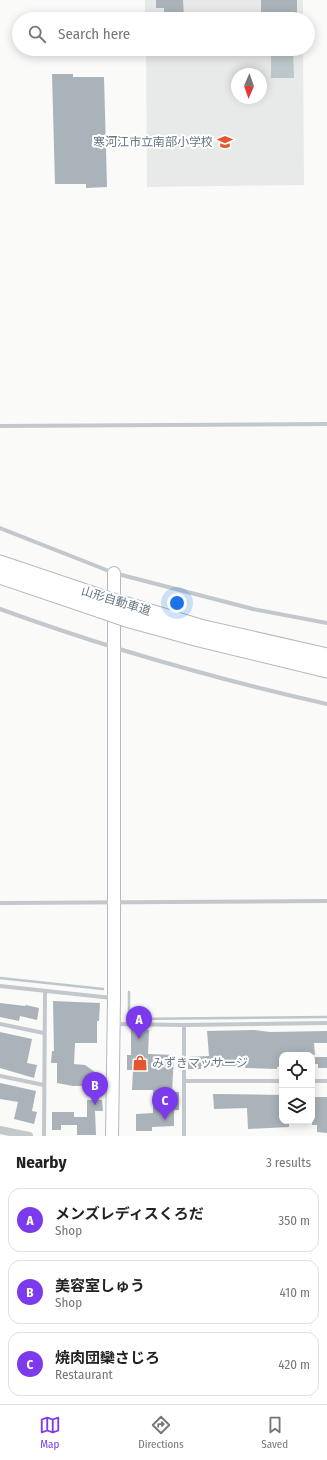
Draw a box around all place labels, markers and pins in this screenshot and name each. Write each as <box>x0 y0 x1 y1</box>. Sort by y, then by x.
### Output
school or university icon: 寒河江市立南部小学校 <box>216 133 234 151</box>
place label: 寒河江市立南部小学校 <box>93 135 213 149</box>
pin: A <box>126 1006 152 1039</box>
shop icon: みずきマッサージ <box>131 1054 149 1072</box>
place label: みずきマッサージ <box>152 1056 248 1070</box>
pin: B <box>82 1072 108 1105</box>
pin: C <box>152 1087 178 1120</box>

